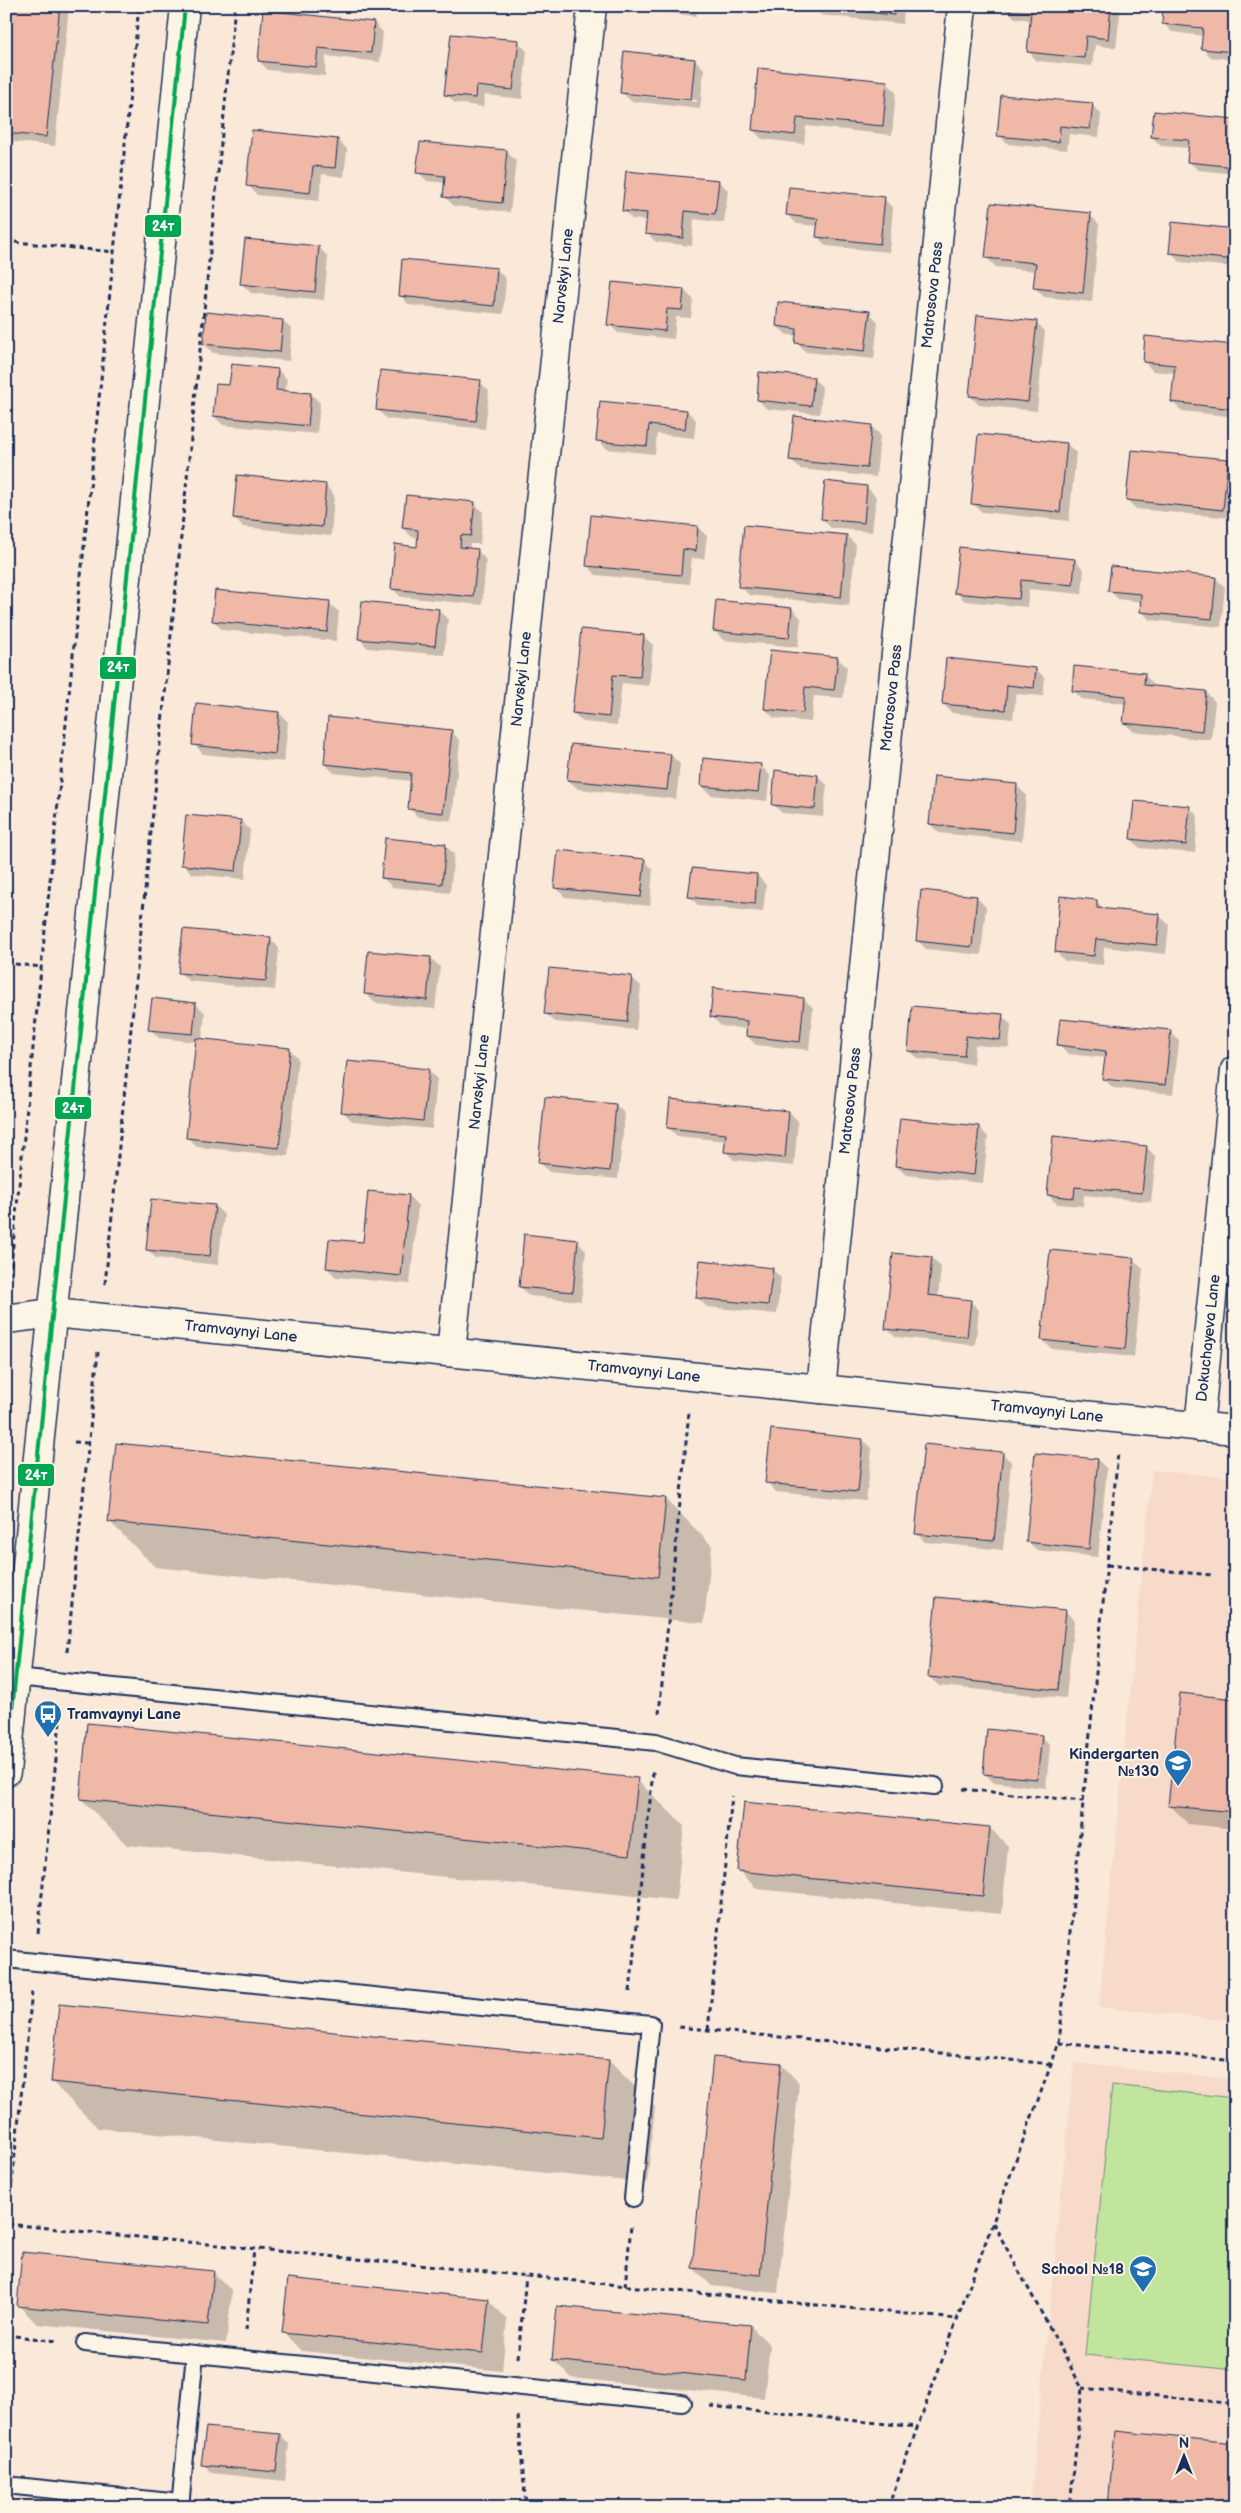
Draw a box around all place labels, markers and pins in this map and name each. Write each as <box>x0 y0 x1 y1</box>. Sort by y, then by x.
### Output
bus stop icon: Tramvaynyi Lane <box>33 1699 63 1738</box>
place label: Tramvaynyi Lane <box>67 1705 181 1724</box>
place label: Kindergarten №130 <box>1069 1745 1159 1781</box>
school or university icon: Kindergarten №130 <box>1163 1748 1193 1787</box>
school or university icon: School №18 <box>1128 2254 1158 2293</box>
place label: School №18 <box>1042 2260 1124 2279</box>

